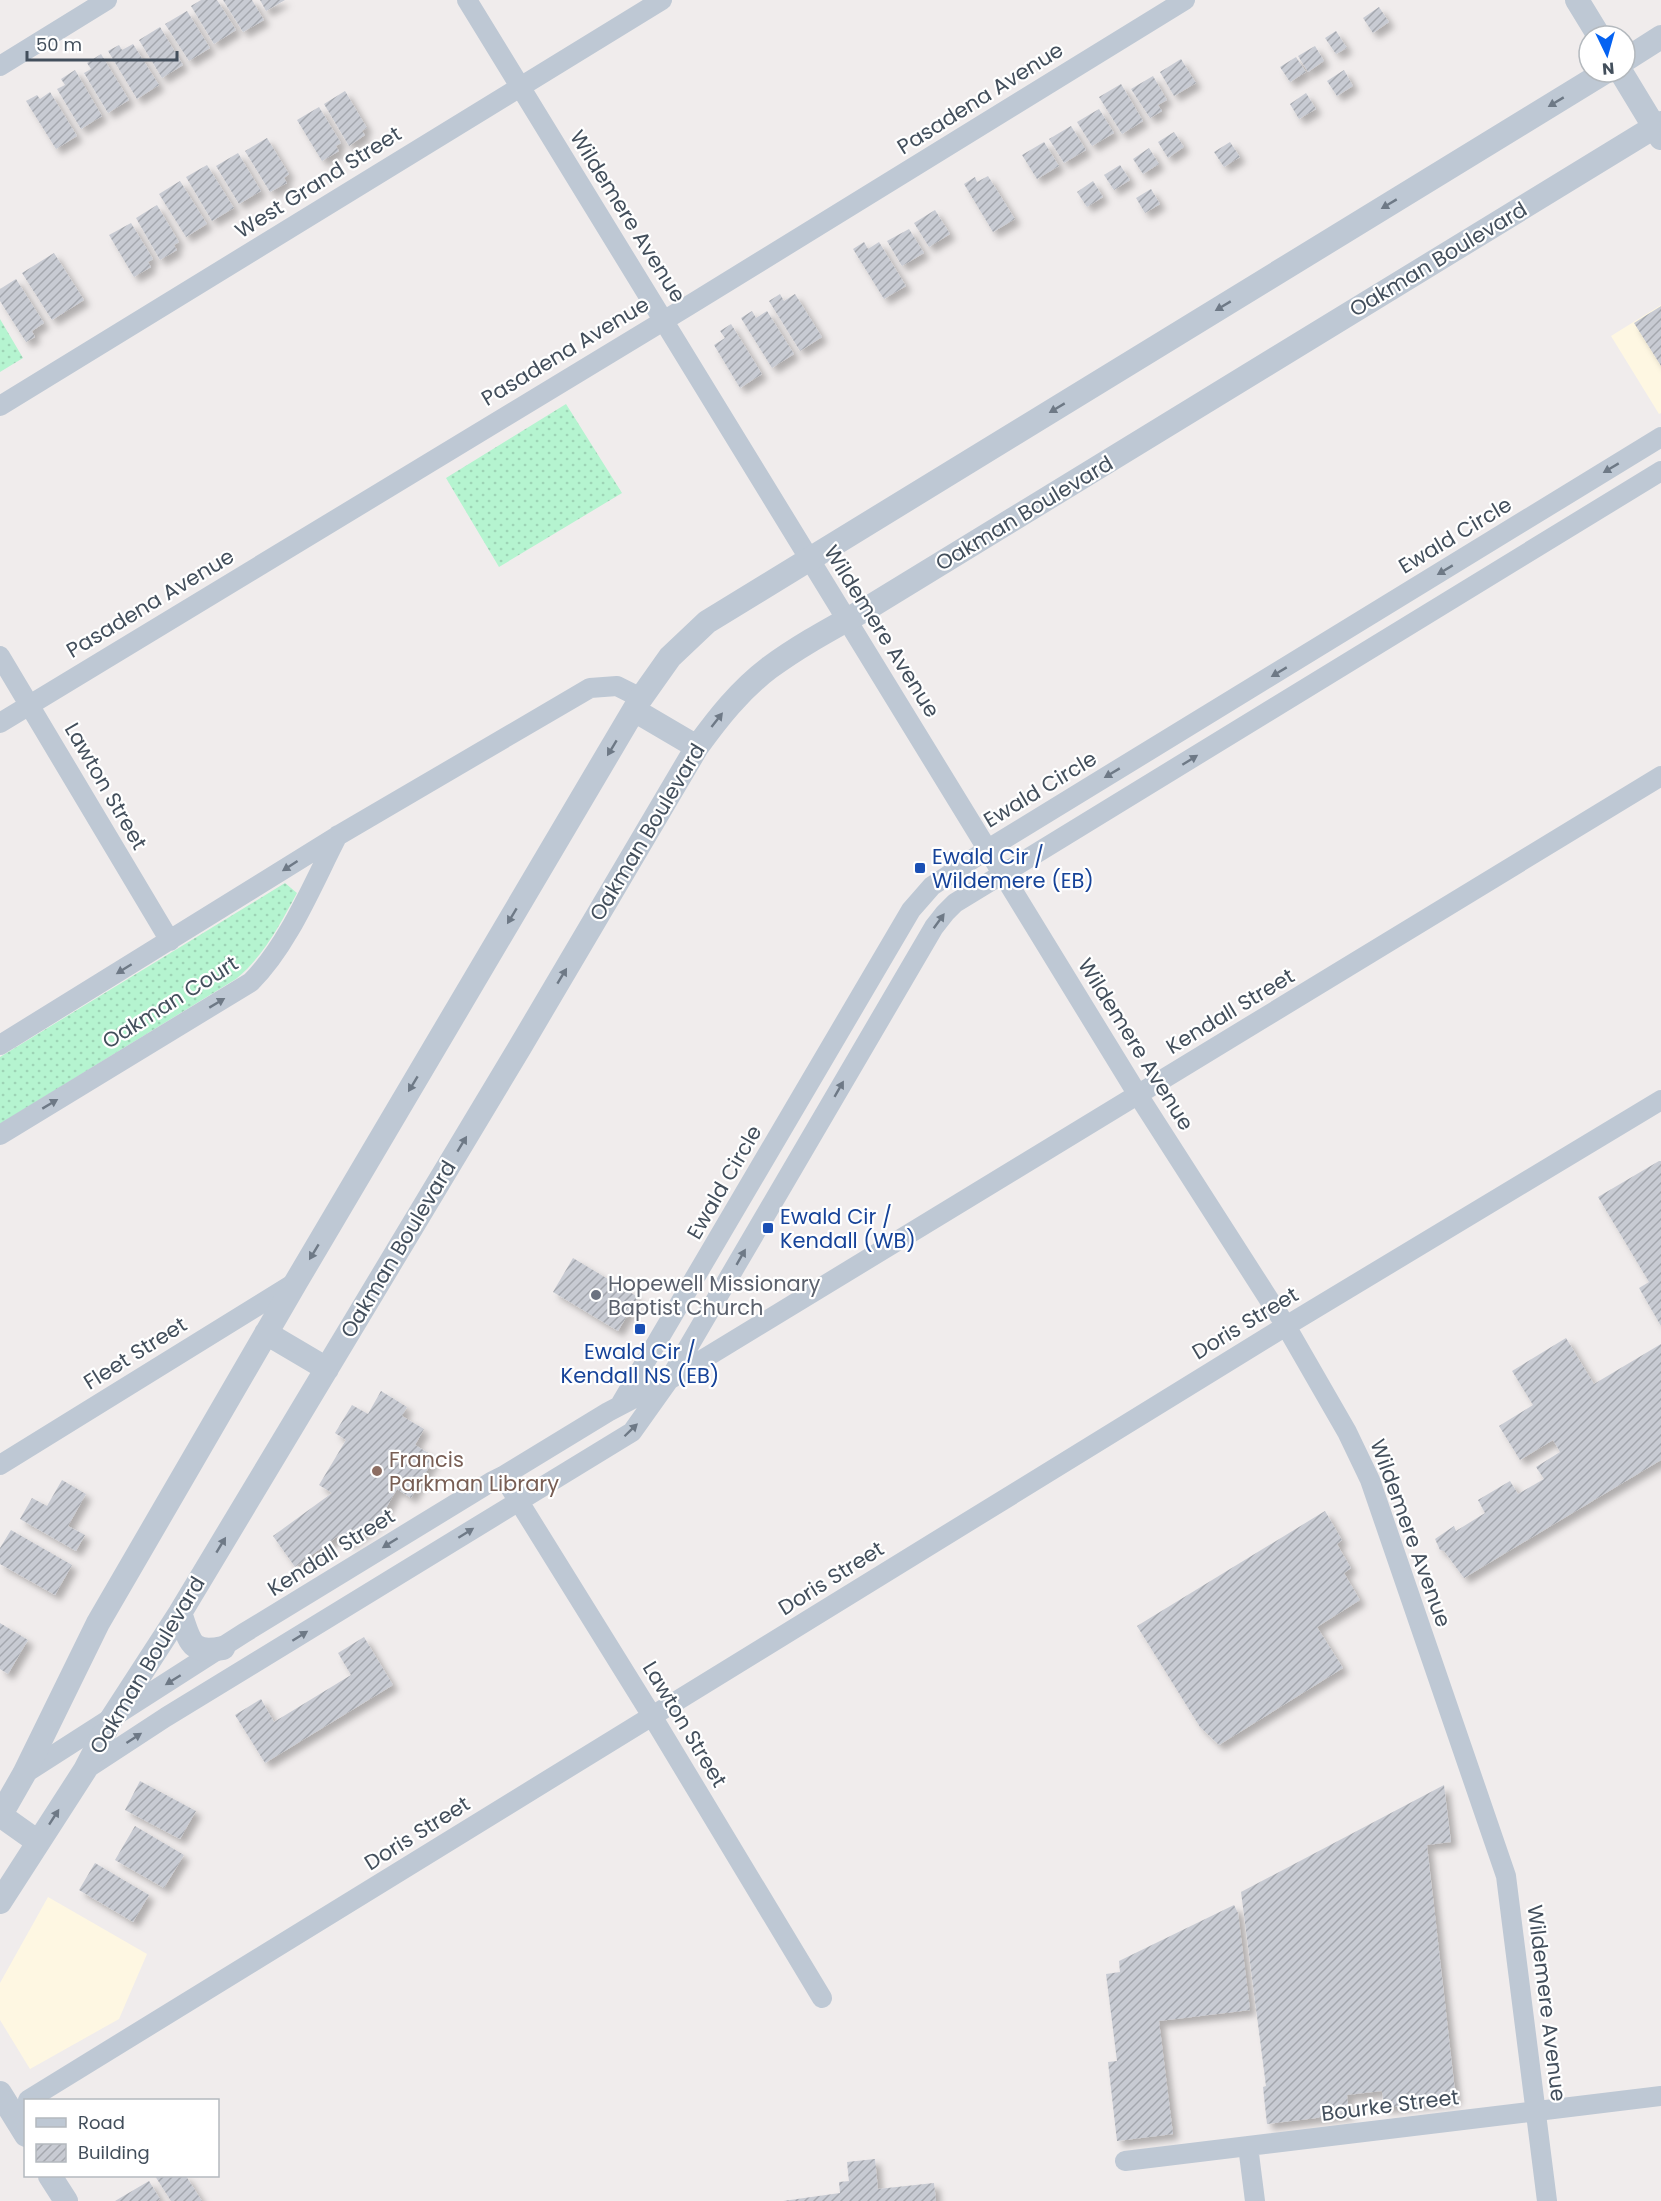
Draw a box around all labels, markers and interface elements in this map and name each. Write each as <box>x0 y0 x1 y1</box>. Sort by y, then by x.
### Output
scale bar <box>27 24 177 62</box>
north arrow <box>1577 24 1637 84</box>
text: 50 m <box>36 32 82 57</box>
street label: Pasadena Avenue <box>891 35 1069 161</box>
text: N <box>1601 56 1615 80</box>
one-way arrow <box>1547 97 1564 108</box>
street label: West Grand Street <box>229 119 407 245</box>
street label: Wildemere Avenue <box>563 124 693 308</box>
street label: Oakman Boulevard <box>1344 194 1532 324</box>
one-way arrow <box>1381 199 1397 210</box>
street label: Pasadena Avenue <box>476 289 654 413</box>
one-way arrow <box>1215 301 1231 312</box>
one-way arrow <box>1049 402 1065 413</box>
street label: Oakman Boulevard <box>930 448 1118 578</box>
one-way arrow <box>1603 462 1619 473</box>
street label: Ewald Circle <box>1393 490 1517 580</box>
street label: Wildemere Avenue <box>817 539 947 723</box>
street label: Pasadena Avenue <box>61 541 239 665</box>
one-way arrow <box>1437 564 1453 575</box>
one-way arrow <box>1271 666 1287 677</box>
one-way arrow <box>711 712 724 728</box>
street label: Lawton Street <box>58 717 154 855</box>
street label: Oakman Boulevard <box>582 738 712 926</box>
one-way arrow <box>606 740 617 756</box>
street label: Ewald Circle <box>978 744 1102 834</box>
one-way arrow <box>1182 754 1198 765</box>
one-way arrow <box>1104 768 1120 779</box>
place label: Ewald Cir / Wildemere (EB) <box>932 842 1094 895</box>
one-way arrow <box>281 861 298 872</box>
marker: Ewald Cir / Wildemere (EB) <box>913 861 927 875</box>
one-way arrow <box>507 908 518 924</box>
one-way arrow <box>933 914 945 930</box>
street label: Oakman Court <box>97 949 243 1055</box>
street label: Wildemere Avenue <box>1071 952 1201 1136</box>
street label: Kendall Street <box>1160 961 1300 1061</box>
one-way arrow <box>115 964 132 974</box>
one-way arrow <box>556 968 567 984</box>
one-way arrow <box>209 997 225 1008</box>
one-way arrow <box>408 1076 418 1093</box>
one-way arrow <box>834 1081 845 1097</box>
one-way arrow <box>42 1099 58 1110</box>
street label: Ewald Circle <box>680 1120 768 1244</box>
one-way arrow <box>456 1136 467 1152</box>
street label: Oakman Boulevard <box>333 1155 463 1343</box>
place label: Ewald Cir / Kendall (WB) <box>780 1202 916 1255</box>
marker: Ewald Cir / Kendall (WB) <box>761 1221 775 1235</box>
one-way arrow <box>308 1244 319 1260</box>
one-way arrow <box>736 1248 746 1265</box>
place label: Hopewell Missionary Baptist Church <box>608 1269 821 1322</box>
street label: Doris Street <box>1186 1280 1304 1366</box>
marker: Hopewell Missionary Baptist Church <box>589 1288 603 1302</box>
street label: Fleet Street <box>78 1310 192 1396</box>
marker: Ewald Cir / Kendall NS (EB) <box>633 1322 647 1336</box>
place label: Ewald Cir / Kendall NS (EB) <box>561 1337 719 1390</box>
one-way arrow <box>623 1423 638 1437</box>
street label: Wildemere Avenue <box>1364 1435 1458 1631</box>
place label: Francis Parkman Library <box>389 1445 559 1498</box>
marker: Francis Parkman Library <box>370 1464 384 1478</box>
street label: Kendall Street <box>262 1501 400 1603</box>
one-way arrow <box>457 1528 474 1539</box>
street label: Doris Street <box>773 1534 889 1622</box>
one-way arrow <box>215 1537 226 1553</box>
one-way arrow <box>382 1538 399 1549</box>
street label: Oakman Boulevard <box>82 1571 212 1759</box>
one-way arrow <box>292 1630 308 1641</box>
street label: Lawton Street <box>636 1656 734 1792</box>
one-way arrow <box>165 1674 181 1685</box>
one-way arrow <box>126 1733 142 1744</box>
street label: Doris Street <box>359 1789 475 1877</box>
one-way arrow <box>48 1809 59 1825</box>
street label: Wildemere Avenue <box>1521 1903 1573 2103</box>
street label: Bourke Street <box>1319 2082 1461 2128</box>
legend <box>24 2099 219 2177</box>
text: Road <box>78 2110 125 2135</box>
text: Building <box>78 2140 150 2165</box>

